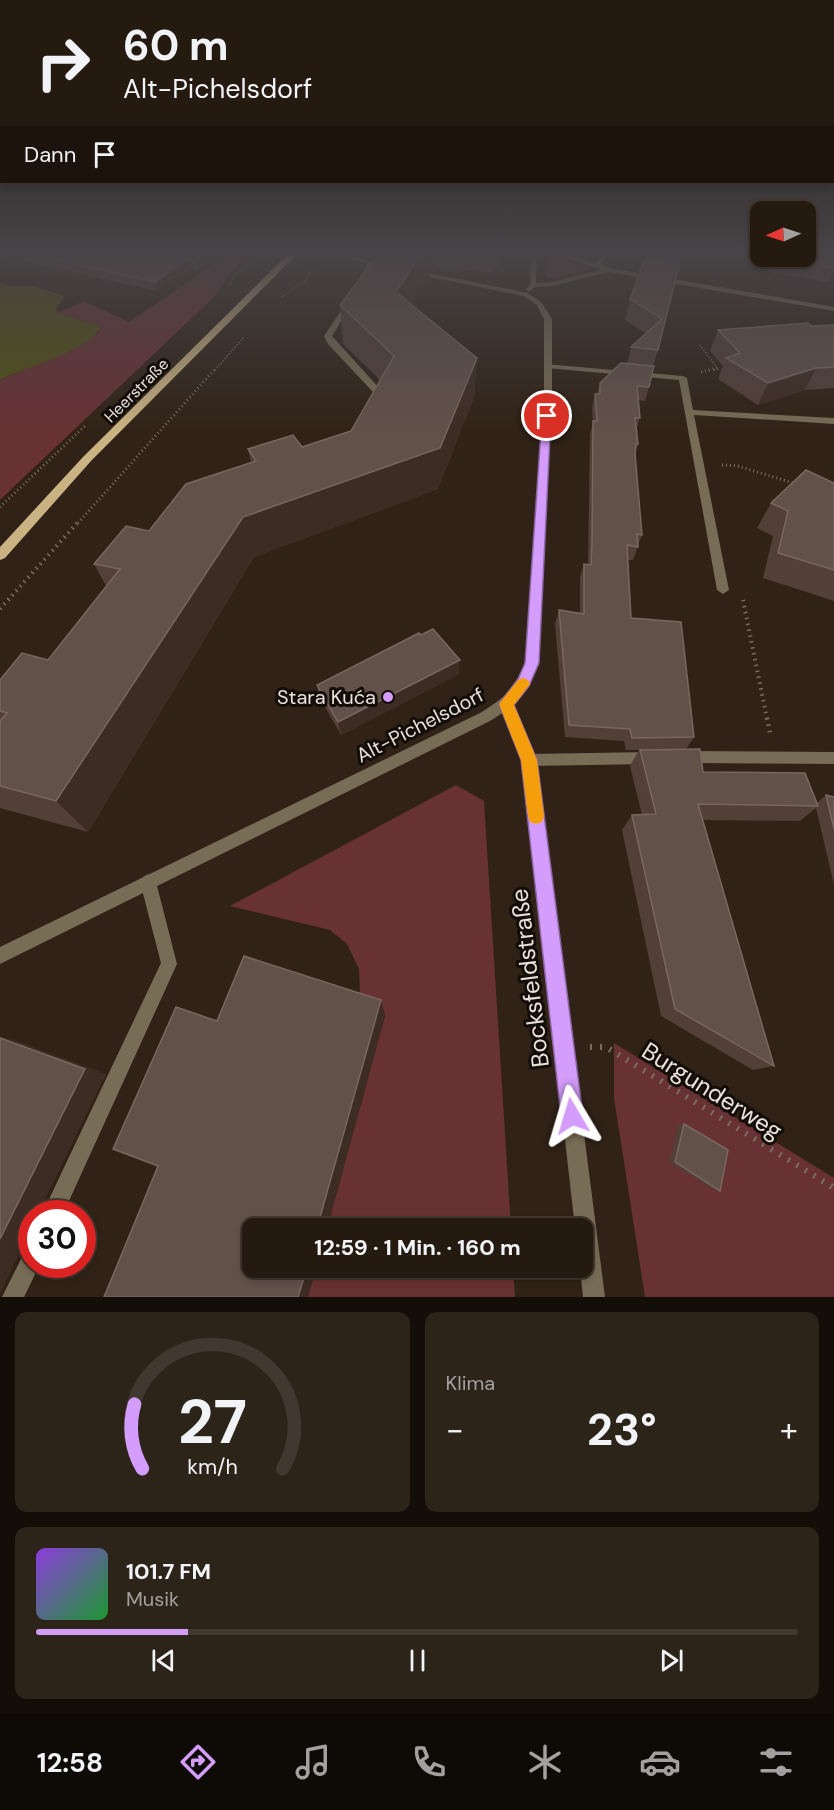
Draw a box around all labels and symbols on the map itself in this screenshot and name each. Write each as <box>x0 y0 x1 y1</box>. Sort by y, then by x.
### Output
north arrow <box>750 201 816 267</box>
street label: Heerstraße <box>100 354 173 427</box>
pin <box>521 390 572 441</box>
street label: Alt-Pichelsdorf <box>352 682 489 768</box>
place label: Stara Kuća <box>277 684 376 710</box>
marker: Stara Kuća <box>381 690 395 704</box>
street label: Bocksfeldstraße <box>503 887 556 1069</box>
street label: Burgunderweg <box>636 1035 788 1146</box>
position arrow <box>540 1084 604 1148</box>
speed limit sign: 30 <box>18 1200 96 1278</box>

